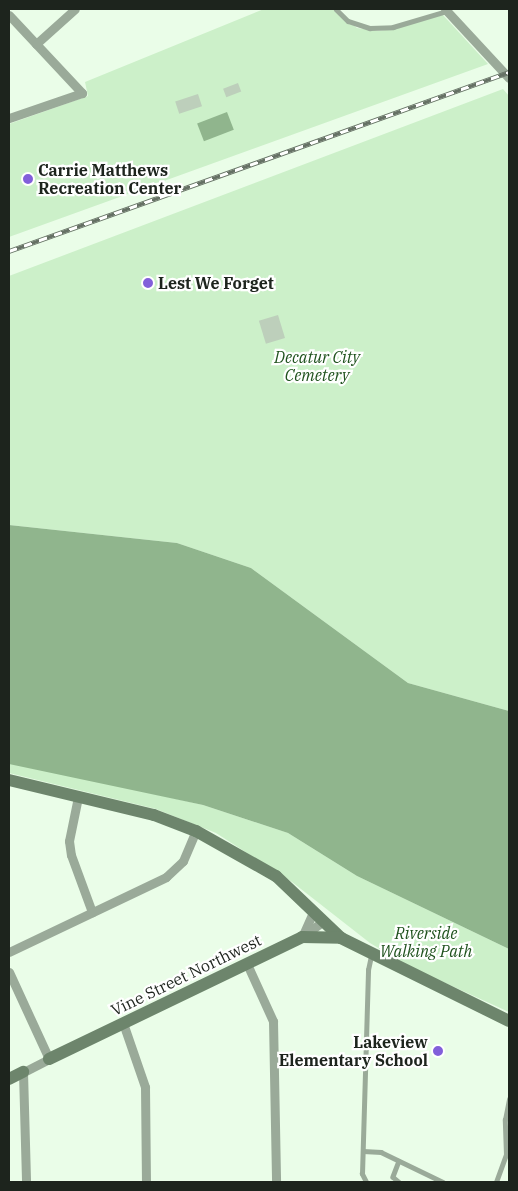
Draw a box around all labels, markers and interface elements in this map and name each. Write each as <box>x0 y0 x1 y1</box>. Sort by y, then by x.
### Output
place label: Carrie Matthews Recreation Center <box>38 160 181 198</box>
marker: Carrie Matthews Recreation Center <box>22 173 34 185</box>
place label: Lest We Forget <box>158 273 274 293</box>
marker: Lest We Forget <box>142 277 154 289</box>
park label: Decatur City Cemetery <box>274 347 360 385</box>
park label: Riverside Walking Path <box>380 923 472 961</box>
street label: Vine Street Northwest <box>108 930 264 1020</box>
place label: Lakeview Elementary School <box>279 1032 428 1070</box>
marker: Lakeview Elementary School <box>432 1045 444 1057</box>

